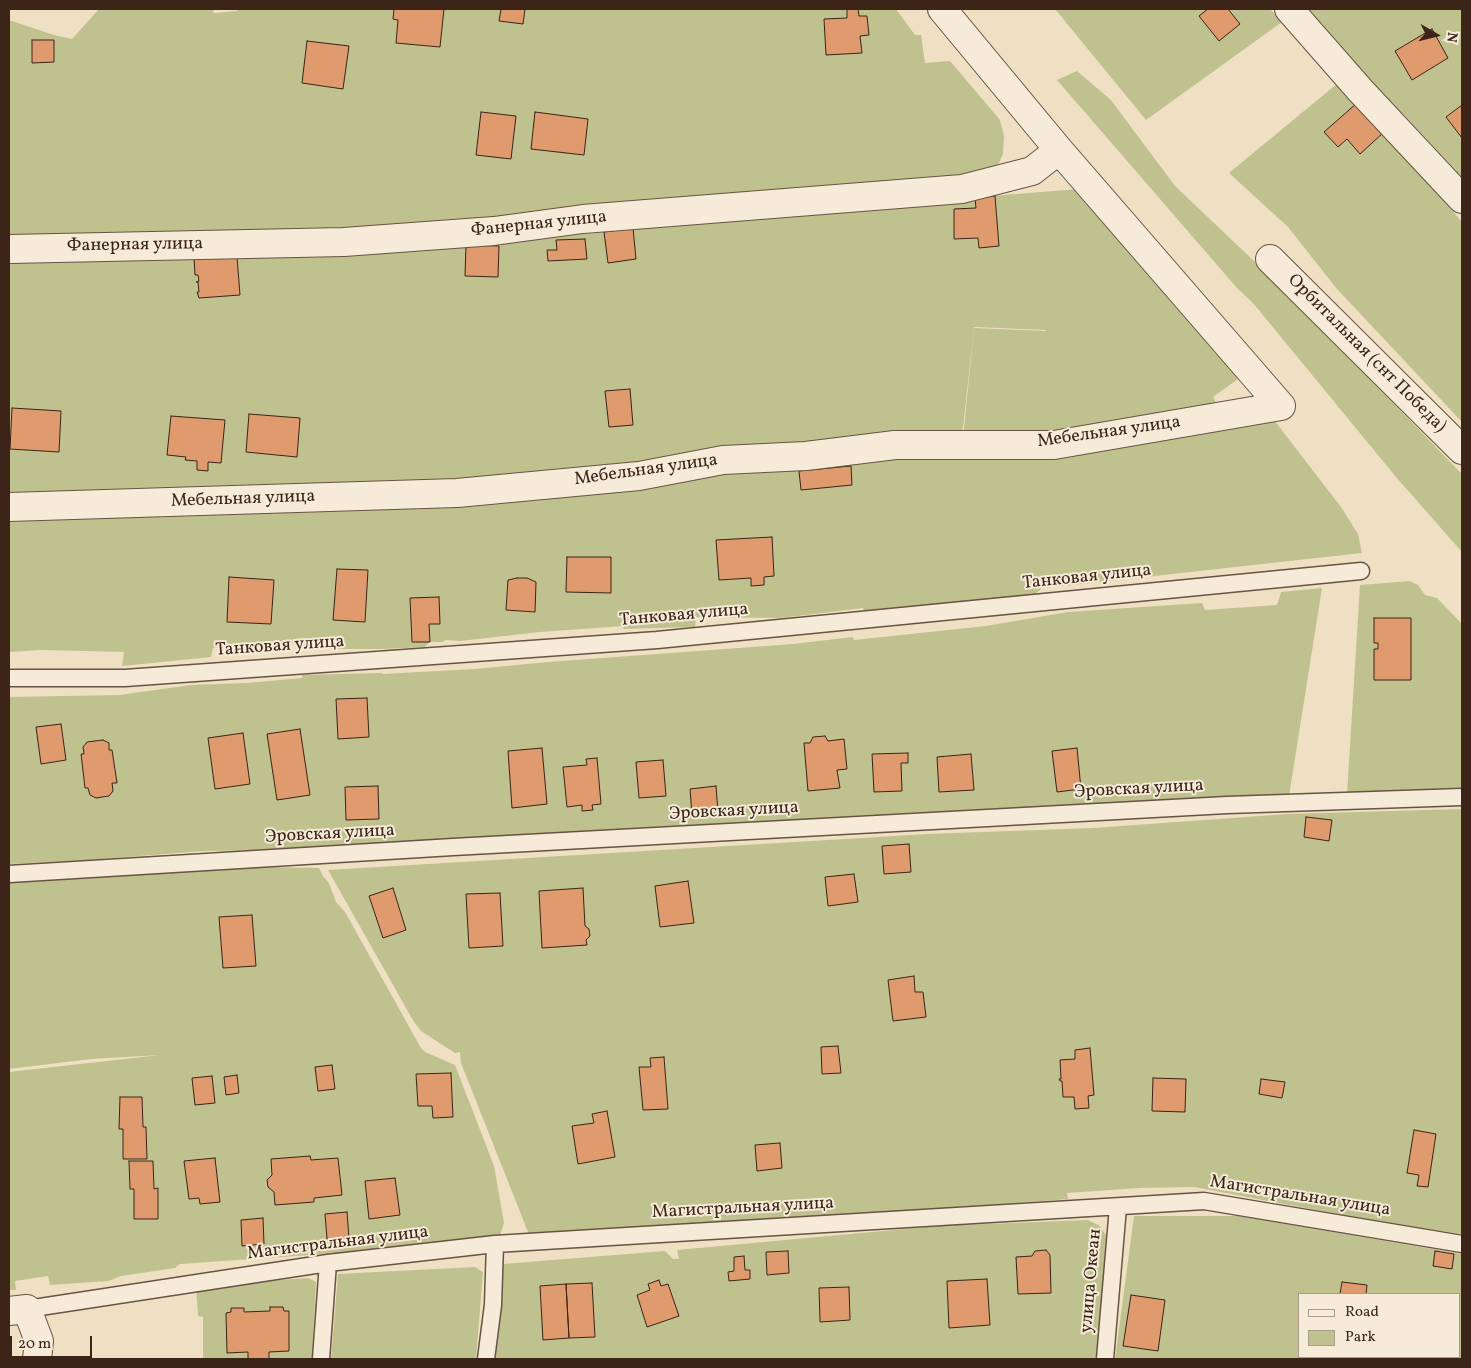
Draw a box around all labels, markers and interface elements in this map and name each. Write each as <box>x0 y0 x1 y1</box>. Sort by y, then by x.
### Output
north arrow <box>1411 10 1461 60</box>
text: N <box>1441 31 1461 44</box>
street label: Фанерная улица <box>470 207 608 243</box>
street label: Фанерная улица <box>67 234 203 258</box>
street label: Орбитальная (снт Победа) <box>1282 270 1450 438</box>
street label: Мебельная улица <box>1036 412 1182 454</box>
street label: Мебельная улица <box>573 450 719 492</box>
street label: Мебельная улица <box>170 487 316 513</box>
street label: Танковая улица <box>1021 560 1153 596</box>
street label: Танковая улица <box>619 600 749 632</box>
street label: Танковая улица <box>215 632 345 662</box>
street label: Эровская улица <box>1074 776 1204 804</box>
street label: Эровская улица <box>669 798 799 826</box>
street label: Эровская улица <box>265 821 395 849</box>
street label: Магистральная улица <box>1208 1172 1392 1222</box>
street label: Магистральная улица <box>651 1193 835 1225</box>
street label: Магистральная улица <box>246 1222 430 1266</box>
street label: улица Океан <box>1077 1228 1107 1334</box>
legend <box>1298 1293 1461 1358</box>
text: Road <box>1345 1302 1379 1323</box>
scale bar <box>12 1326 95 1358</box>
text: Park <box>1345 1327 1376 1348</box>
text: 20 m <box>18 1334 51 1355</box>

